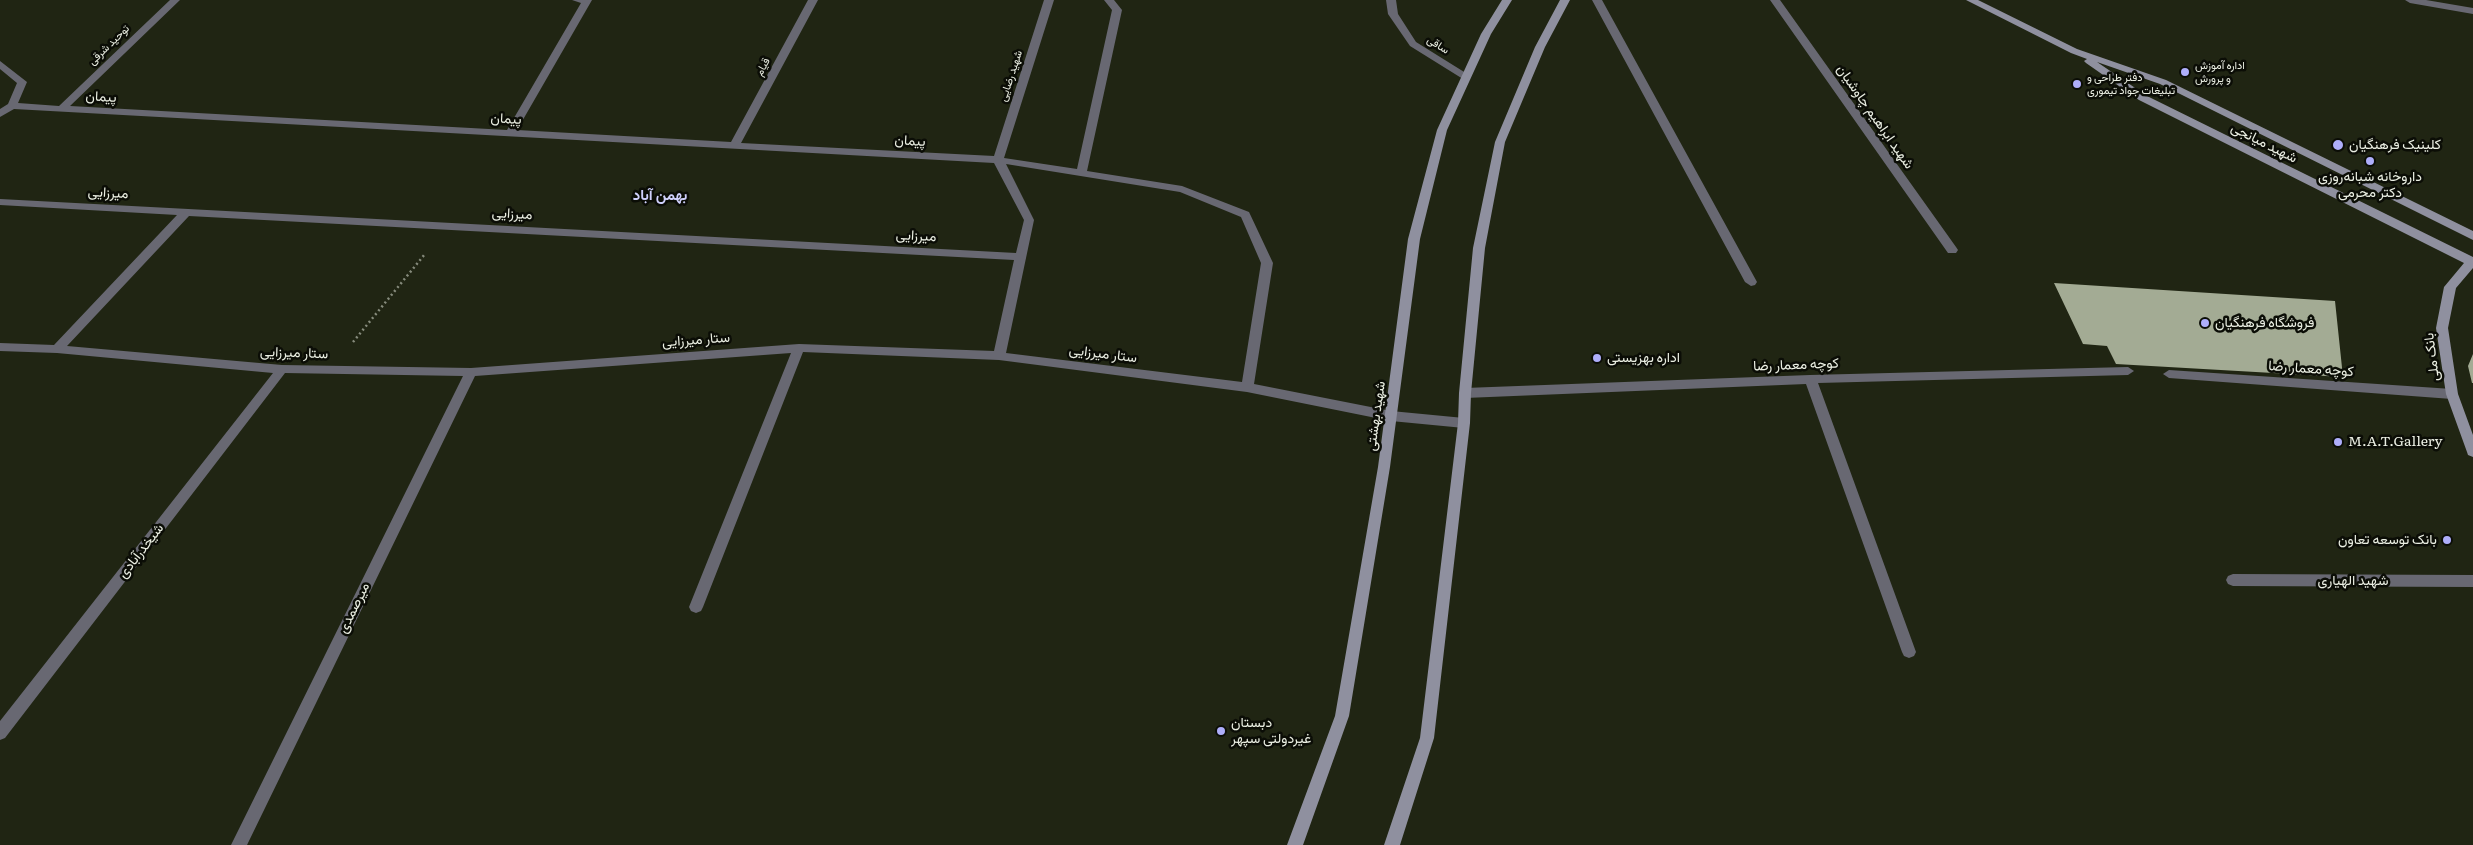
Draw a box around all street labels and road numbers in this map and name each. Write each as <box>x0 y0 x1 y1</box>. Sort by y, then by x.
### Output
street label: توحید شرقی <box>86 22 132 68</box>
street label: ساقی <box>1424 33 1452 57</box>
street label: شهید رضایی <box>996 49 1026 103</box>
street label: قیام <box>753 56 773 78</box>
street label: شهید ابراهیم چاوشیان <box>1833 62 1917 172</box>
street label: پیمان <box>85 88 117 106</box>
street label: پیمان <box>490 110 522 128</box>
street label: شهید میانجی <box>2228 119 2300 167</box>
street label: پیمان <box>894 132 926 150</box>
street label: میرزایی <box>87 184 129 202</box>
street label: میرزایی <box>491 205 533 223</box>
street label: میرزایی <box>895 227 937 245</box>
street label: ستار میرزایی <box>661 329 731 351</box>
street label: بانک ملی <box>2421 332 2443 382</box>
street label: ستار میرزایی <box>1068 341 1138 367</box>
street label: ستار میرزایی <box>260 343 328 363</box>
street label: کوچه معمار رضا <box>1753 355 1839 375</box>
street label: کوچه معمار رضا <box>2268 358 2354 380</box>
street label: شهید بهشتی <box>1363 380 1389 452</box>
street label: شیخدرآبادی <box>115 520 167 582</box>
street label: شهید الهیاری <box>2317 573 2389 589</box>
street label: میرصمدی <box>335 580 373 636</box>

